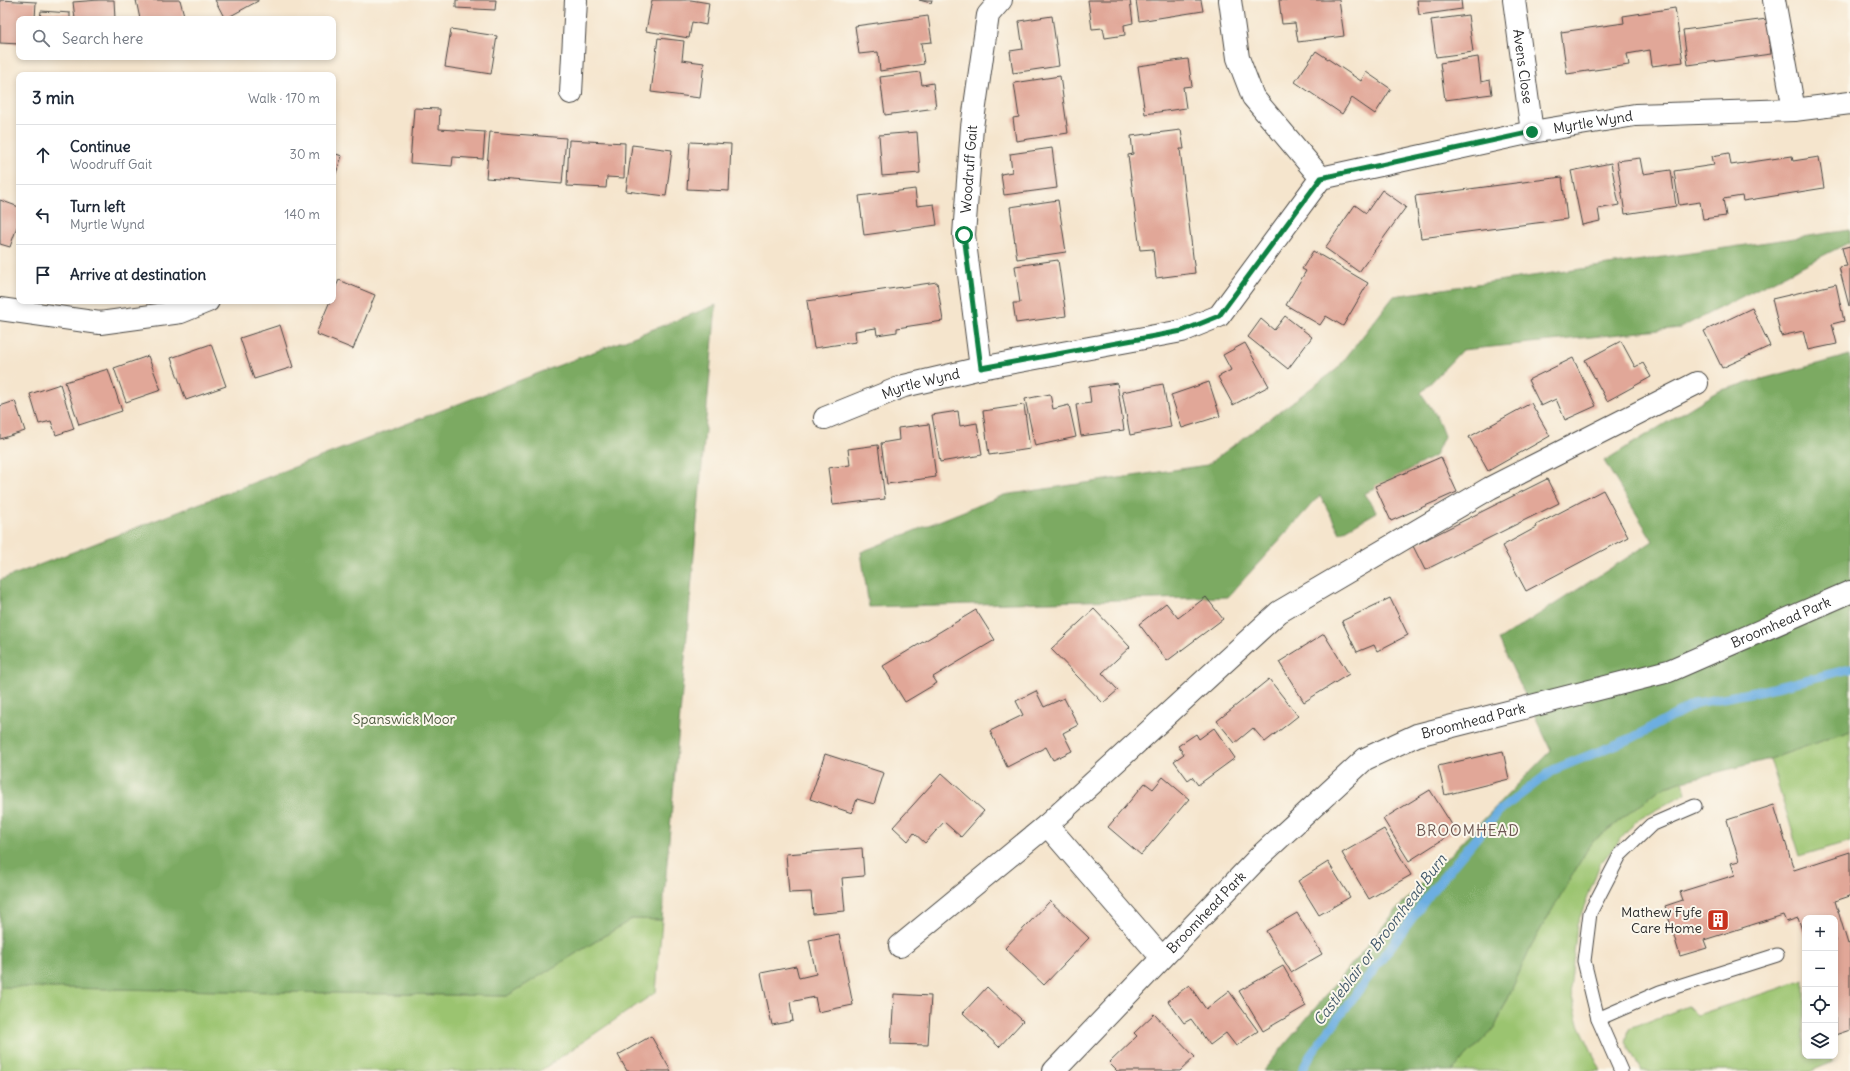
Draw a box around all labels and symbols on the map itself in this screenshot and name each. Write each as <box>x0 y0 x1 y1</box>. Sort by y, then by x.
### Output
street label: Avens Close <box>1509 28 1537 105</box>
street label: Myrtle Wynd <box>1552 107 1634 137</box>
route end <box>1523 123 1541 141</box>
street label: Woodruff Gait <box>957 124 981 214</box>
route start <box>955 226 973 244</box>
street label: Myrtle Wynd <box>879 364 962 403</box>
street label: Broomhead Park <box>1728 593 1833 652</box>
street label: Broomhead Park <box>1419 699 1527 743</box>
park label: Spanswick Moor <box>353 710 456 728</box>
district label: BROOMHEAD <box>1416 821 1520 840</box>
water label: Castleblair or Broomhead Burn <box>1309 850 1451 1029</box>
street label: Broomhead Park <box>1163 867 1250 957</box>
place label: Mathew Fyfe Care Home <box>1621 903 1702 937</box>
building icon: Mathew Fyfe Care Home <box>1705 907 1731 933</box>

